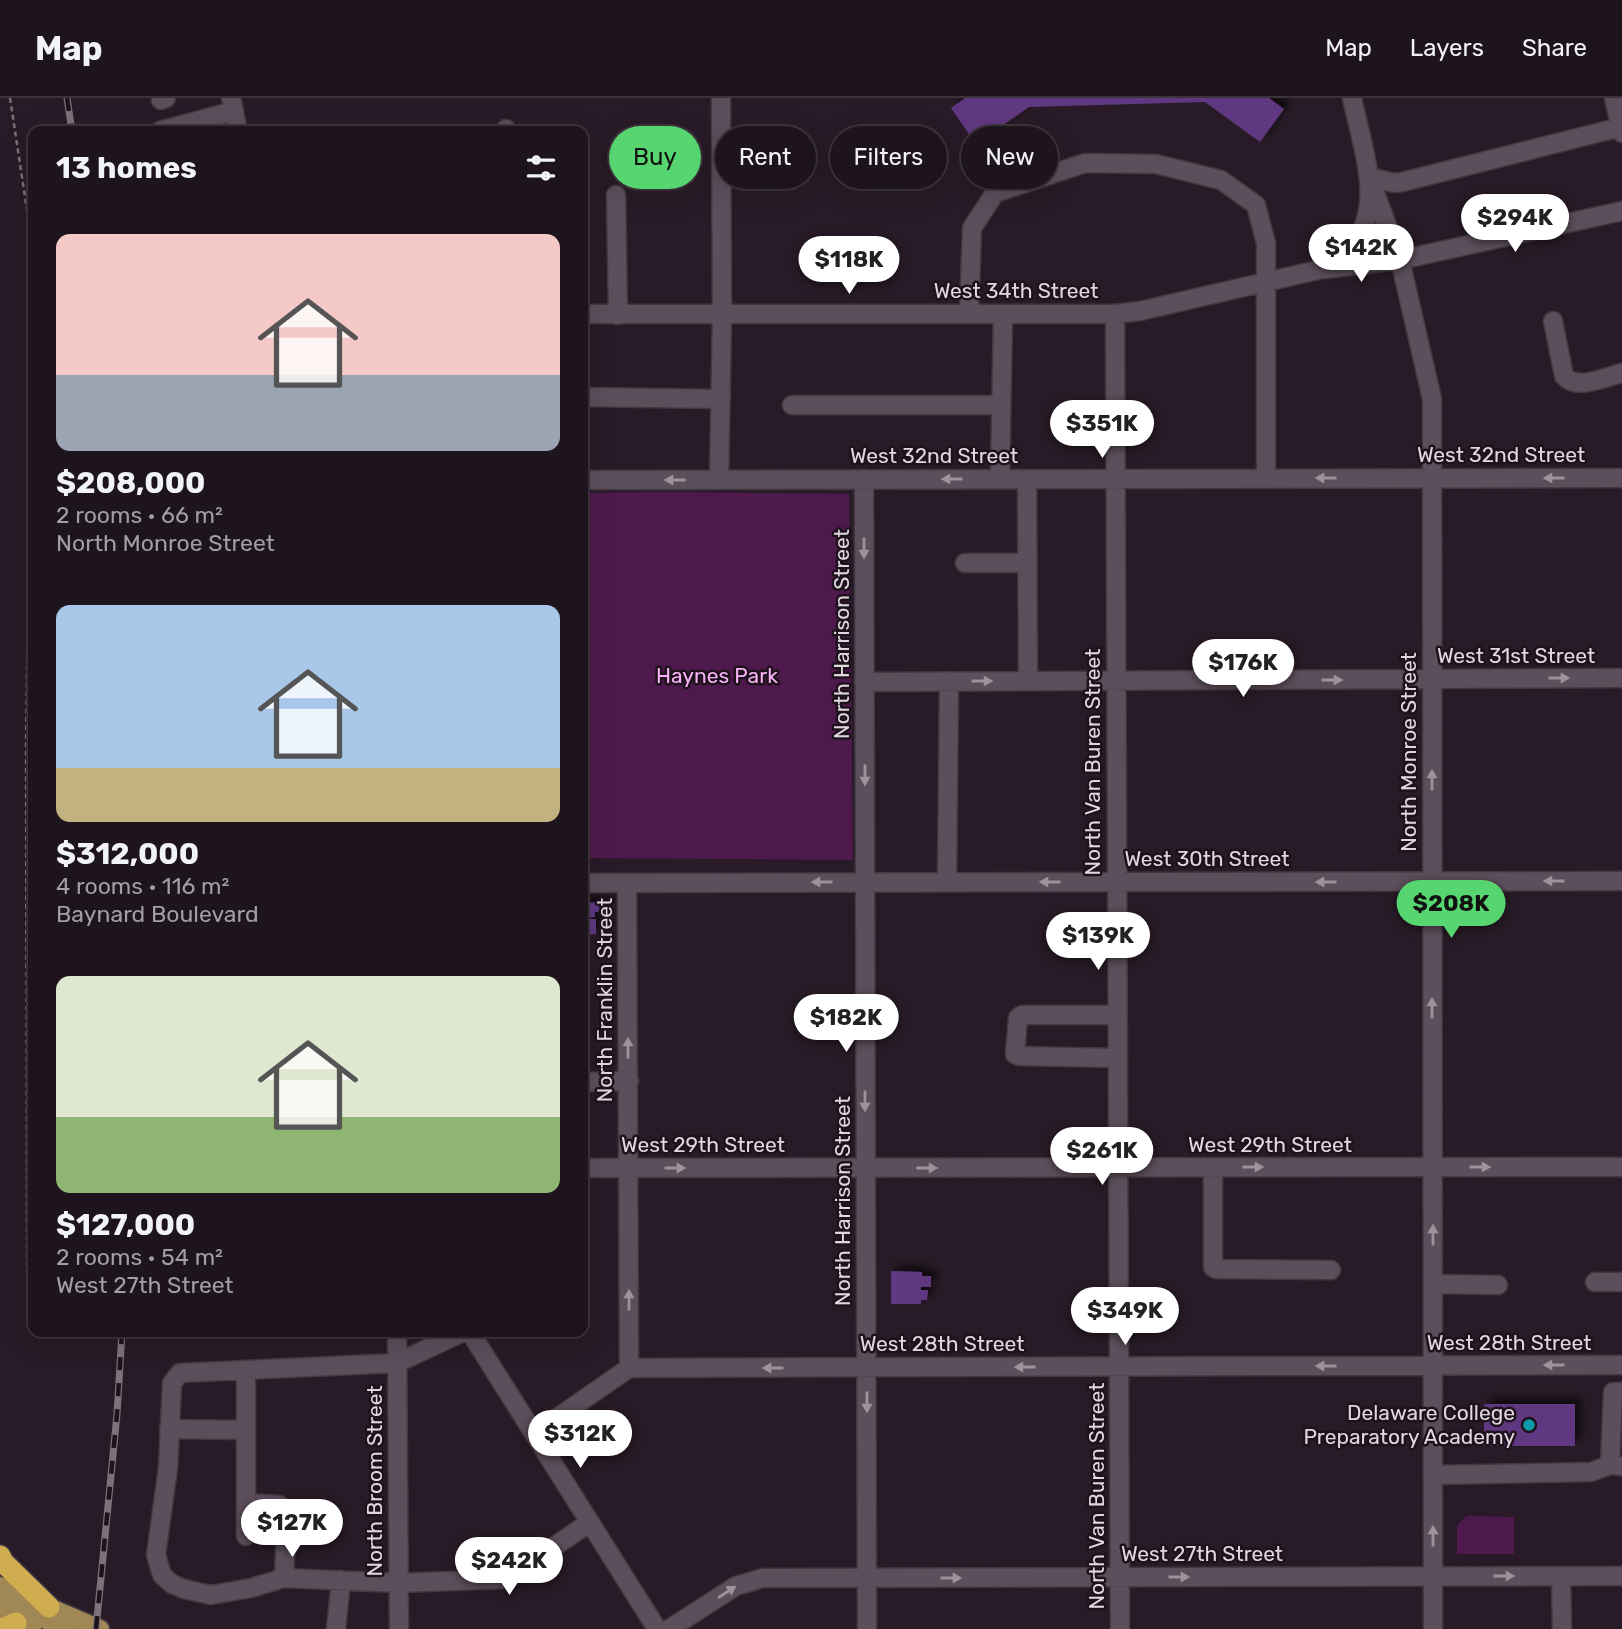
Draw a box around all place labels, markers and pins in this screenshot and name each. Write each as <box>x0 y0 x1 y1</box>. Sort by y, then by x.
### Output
pin: $294K <box>1466 194 1564 254</box>
pin: $142K <box>1312 225 1410 284</box>
pin: $118K <box>800 236 898 296</box>
pin: $351K <box>1053 400 1151 460</box>
pin: $176K <box>1194 640 1292 699</box>
pin: $208K <box>1402 880 1500 940</box>
pin: $139K <box>1049 912 1147 972</box>
pin: $182K <box>797 995 895 1054</box>
pin: $261K <box>1053 1128 1151 1187</box>
pin: $349K <box>1076 1288 1174 1347</box>
place label: Delaware College Preparatory Academy <box>1303 1400 1515 1449</box>
pin: $312K <box>531 1410 629 1470</box>
marker: Delaware College Preparatory Academy <box>1521 1417 1537 1433</box>
pin: $127K <box>243 1500 341 1559</box>
pin: $242K <box>460 1538 558 1597</box>

